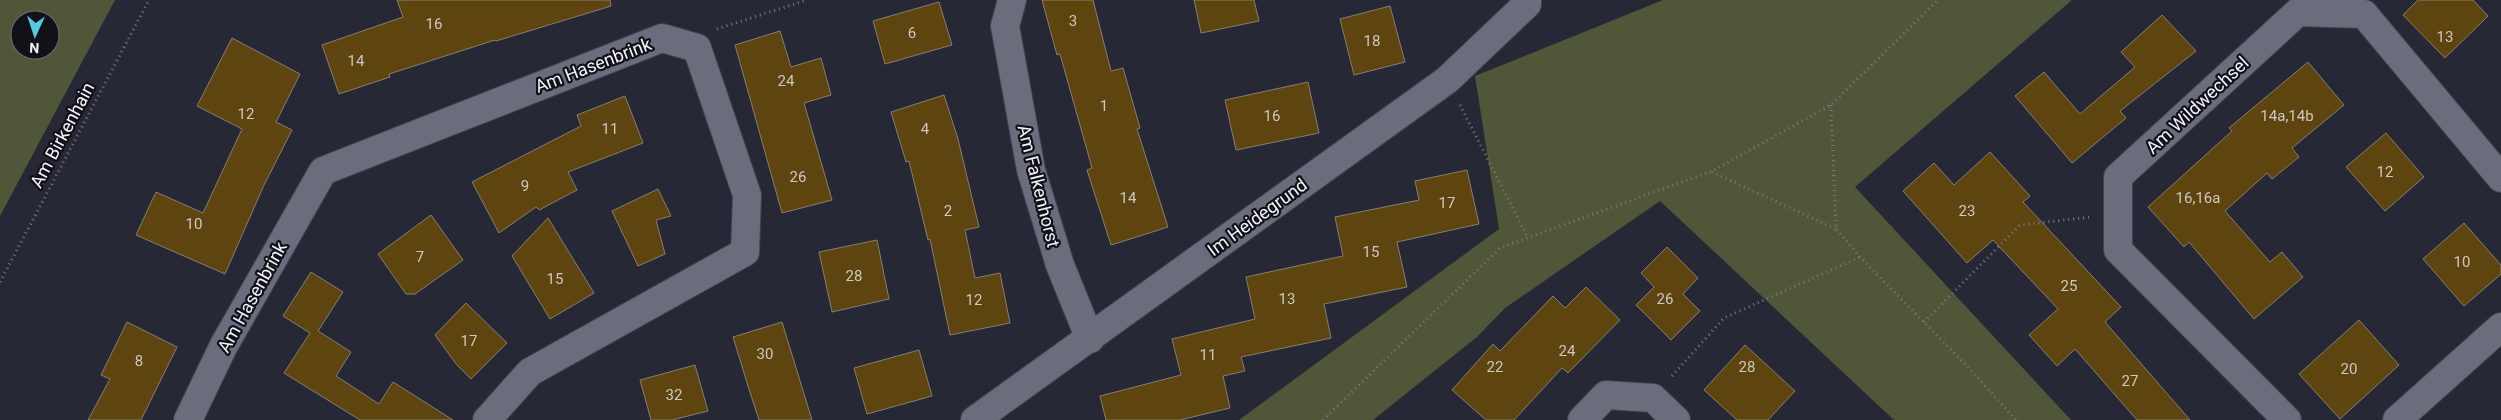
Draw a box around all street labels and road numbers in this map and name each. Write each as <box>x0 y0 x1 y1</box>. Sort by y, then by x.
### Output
street label: Am Hasenbrink <box>532 33 655 97</box>
street label: Am Wildwechsel <box>2141 52 2253 158</box>
street label: Am Birkenhain <box>25 79 99 191</box>
street label: Am Falkenhorst <box>1014 122 1064 250</box>
street label: Im Heidegrund <box>1203 174 1311 260</box>
street label: Am Hasenbrink <box>213 237 291 356</box>

